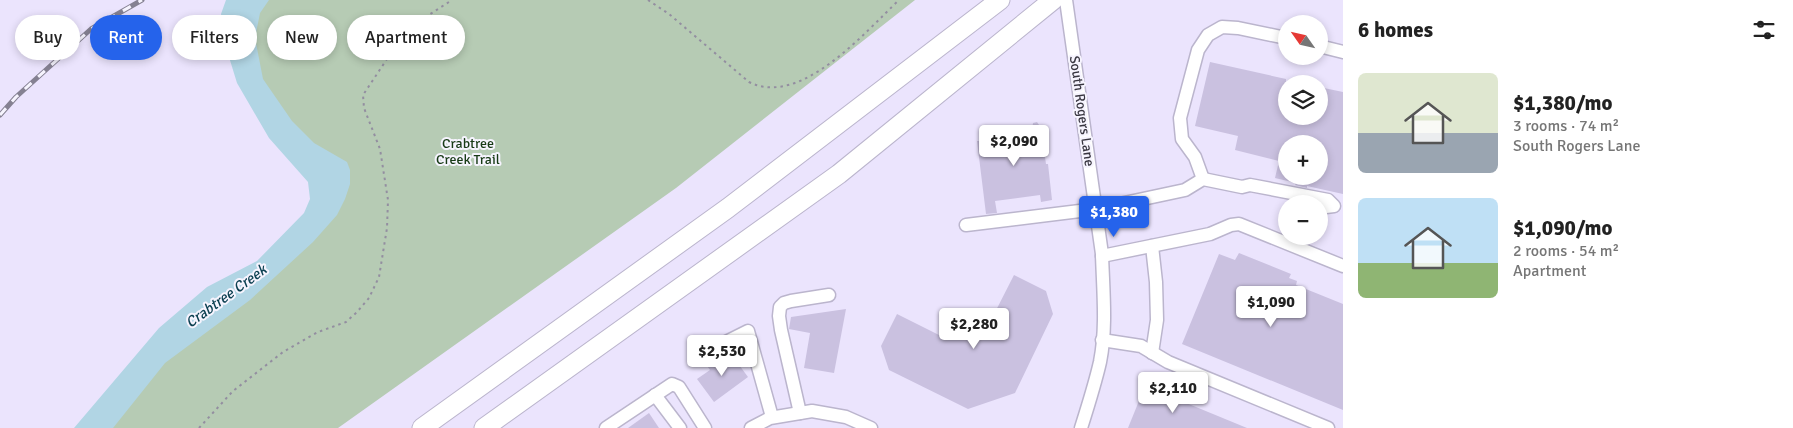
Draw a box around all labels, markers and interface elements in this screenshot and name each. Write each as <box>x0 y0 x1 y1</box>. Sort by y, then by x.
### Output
chip: Buy <box>15 15 80 60</box>
chip: Rent <box>90 15 162 60</box>
chip: Filters <box>172 15 257 60</box>
chip: New <box>267 15 337 60</box>
chip: Apartment <box>347 15 465 60</box>
north arrow <box>1278 15 1328 65</box>
map controls <box>1278 15 1328 245</box>
icon: filters <box>1750 16 1778 44</box>
text: 6 homes <box>1358 17 1433 43</box>
street label: South Rogers Lane <box>1066 55 1098 167</box>
button: layers <box>1278 75 1328 125</box>
text: $1,380/mo <box>1513 90 1612 116</box>
icon: home <box>1398 93 1458 153</box>
text: 3 rooms · 74 m² <box>1513 116 1619 136</box>
pin: $2,090 <box>973 124 1055 167</box>
text: $2,090 <box>990 131 1038 151</box>
park label: Crabtree Creek Trail <box>436 135 500 168</box>
button: + <box>1278 135 1328 185</box>
text: South Rogers Lane <box>1513 136 1640 156</box>
button: − <box>1278 195 1328 245</box>
pin: $1,380 <box>1073 196 1155 238</box>
text: $1,380 <box>1090 202 1138 222</box>
text: $1,090/mo <box>1513 215 1612 241</box>
icon: home <box>1398 218 1458 278</box>
text: 2 rooms · 54 m² <box>1513 241 1619 261</box>
water label: Crabtree Creek <box>182 260 271 331</box>
text: Apartment <box>1513 261 1586 281</box>
pin: $1,090 <box>1230 286 1312 328</box>
text: $1,090 <box>1247 292 1295 312</box>
pin: $2,280 <box>933 308 1015 350</box>
text: $2,280 <box>950 314 998 334</box>
pin: $2,530 <box>681 334 763 377</box>
text: $2,530 <box>698 341 746 361</box>
pin: $2,110 <box>1132 372 1214 414</box>
text: $2,110 <box>1149 378 1197 398</box>

